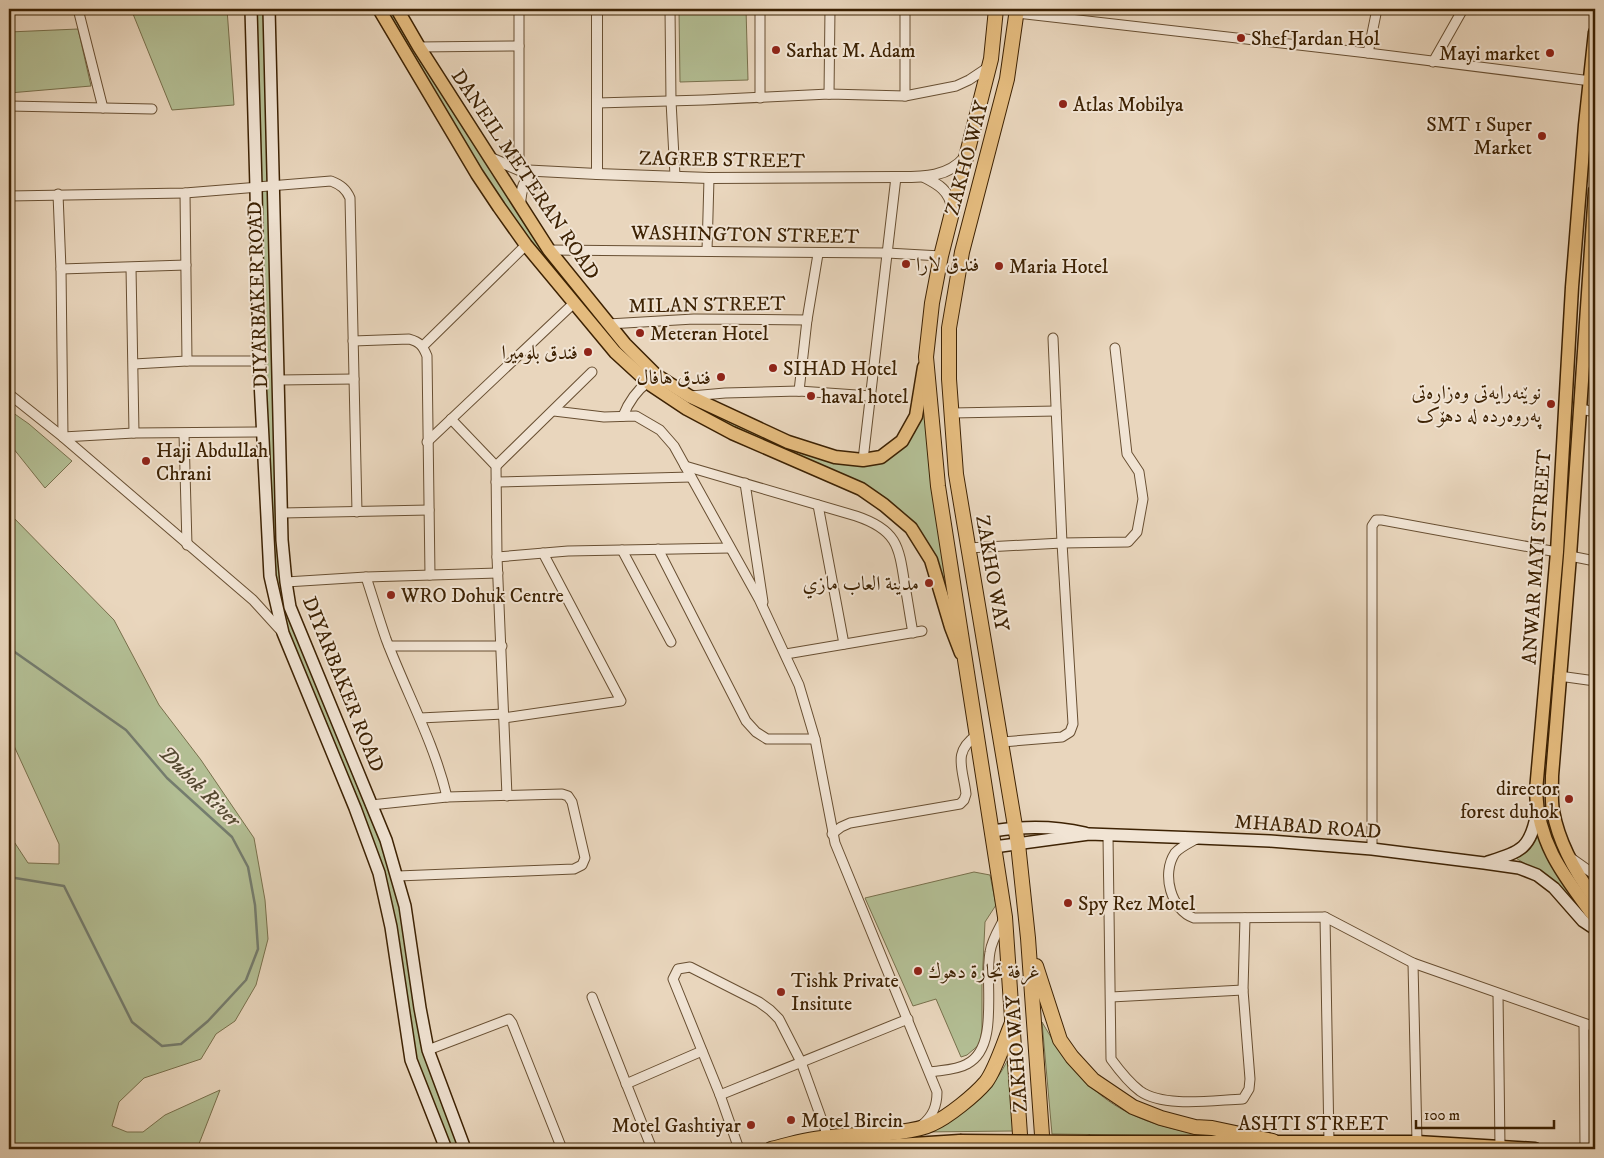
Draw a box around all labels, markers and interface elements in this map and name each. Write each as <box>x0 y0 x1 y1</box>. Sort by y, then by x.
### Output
place label: Shef Jardan Hol <box>1251 27 1380 52</box>
marker: Shef Jardan Hol <box>1235 32 1247 44</box>
place label: Sarhat M. Adam <box>786 39 916 64</box>
place label: Mayi market <box>1439 42 1540 67</box>
marker: Sarhat M. Adam <box>770 44 782 56</box>
marker: Mayi market <box>1544 47 1556 59</box>
street label: DANEIL METERAN ROAD <box>445 65 605 285</box>
place label: Atlas Mobilya <box>1073 93 1184 118</box>
street label: ZAKHO WAY <box>940 98 995 218</box>
marker: Atlas Mobilya <box>1057 98 1069 110</box>
place label: SMT 1 Super Market <box>1426 113 1533 161</box>
marker: SMT 1 Super Market <box>1536 130 1548 142</box>
street label: ZAGREB STREET <box>639 147 805 174</box>
street label: DIYARBAKER ROAD <box>243 201 274 389</box>
street label: WASHINGTON STREET <box>630 221 859 250</box>
place label: فندق لارا <box>916 253 979 278</box>
place label: Maria Hotel <box>1009 255 1108 280</box>
marker: فندق لارا <box>900 258 912 270</box>
marker: Maria Hotel <box>993 260 1005 272</box>
street label: MILAN STREET <box>628 292 786 319</box>
place label: Meteran Hotel <box>650 322 769 347</box>
marker: Meteran Hotel <box>634 327 646 339</box>
place label: فندق بلوميرا <box>501 341 578 366</box>
marker: فندق بلوميرا <box>582 346 594 358</box>
place label: SIHAD Hotel <box>783 357 897 382</box>
marker: SIHAD Hotel <box>767 362 779 374</box>
place label: فندق هافال <box>637 366 711 391</box>
marker: فندق هافال <box>715 371 727 383</box>
place label: نوێنەرایەتی وەزارەتی پەروەردە لە دهۆک <box>1411 381 1542 430</box>
place label: haval hotel <box>821 385 908 410</box>
marker: haval hotel <box>805 390 817 402</box>
marker: نوێنەرایەتی وەزارەتی پەروەردە لە دهۆک <box>1545 398 1557 410</box>
place label: Haji Abdullah Chrani <box>156 439 269 487</box>
street label: ANWAR MAYI STREET <box>1518 449 1557 666</box>
marker: Haji Abdullah Chrani <box>140 455 152 467</box>
street label: ZAKHO WAY <box>969 513 1014 634</box>
place label: مدينة العاب مازي <box>803 572 919 599</box>
marker: مدينة العاب مازي <box>923 577 935 589</box>
place label: WRO Dohuk Centre <box>400 584 564 609</box>
marker: WRO Dohuk Centre <box>385 589 397 601</box>
street label: DIYARBAKER ROAD <box>296 593 389 776</box>
water label: Duhok River <box>153 741 246 834</box>
place label: director forest duhok <box>1460 777 1560 825</box>
marker: director forest duhok <box>1563 793 1575 805</box>
street label: MHABAD ROAD <box>1234 810 1382 845</box>
place label: Spy Rez Motel <box>1078 892 1195 917</box>
marker: Spy Rez Motel <box>1062 897 1074 909</box>
place label: غرفة تجارة دهوك <box>928 960 1040 985</box>
marker: غرفة تجارة دهوك <box>912 965 924 977</box>
place label: Tishk Private Insitute <box>791 969 899 1017</box>
marker: Tishk Private Insitute <box>775 986 787 998</box>
street label: ZAKHO WAY <box>1001 994 1034 1113</box>
scale bar <box>1416 1098 1554 1130</box>
text: 100 m <box>1424 1106 1460 1125</box>
place label: Motel Bircin <box>801 1109 904 1134</box>
street label: ASHTI STREET <box>1238 1112 1388 1137</box>
place label: Motel Gashtiyar <box>612 1114 742 1139</box>
marker: Motel Bircin <box>785 1114 797 1126</box>
marker: Motel Gashtiyar <box>745 1119 757 1131</box>

